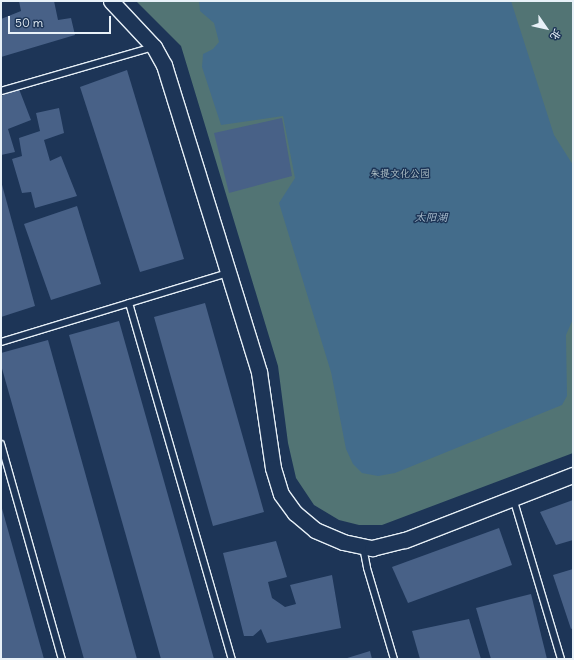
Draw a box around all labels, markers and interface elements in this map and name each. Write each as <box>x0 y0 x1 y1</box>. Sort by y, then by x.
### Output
scale bar <box>10 8 113 34</box>
north arrow <box>526 8 566 48</box>
text: 50 m <box>15 15 43 30</box>
text: 北 <box>547 26 565 43</box>
park label: 朱提文化公园 <box>370 168 430 180</box>
water label: 太阳湖 <box>415 210 447 224</box>

